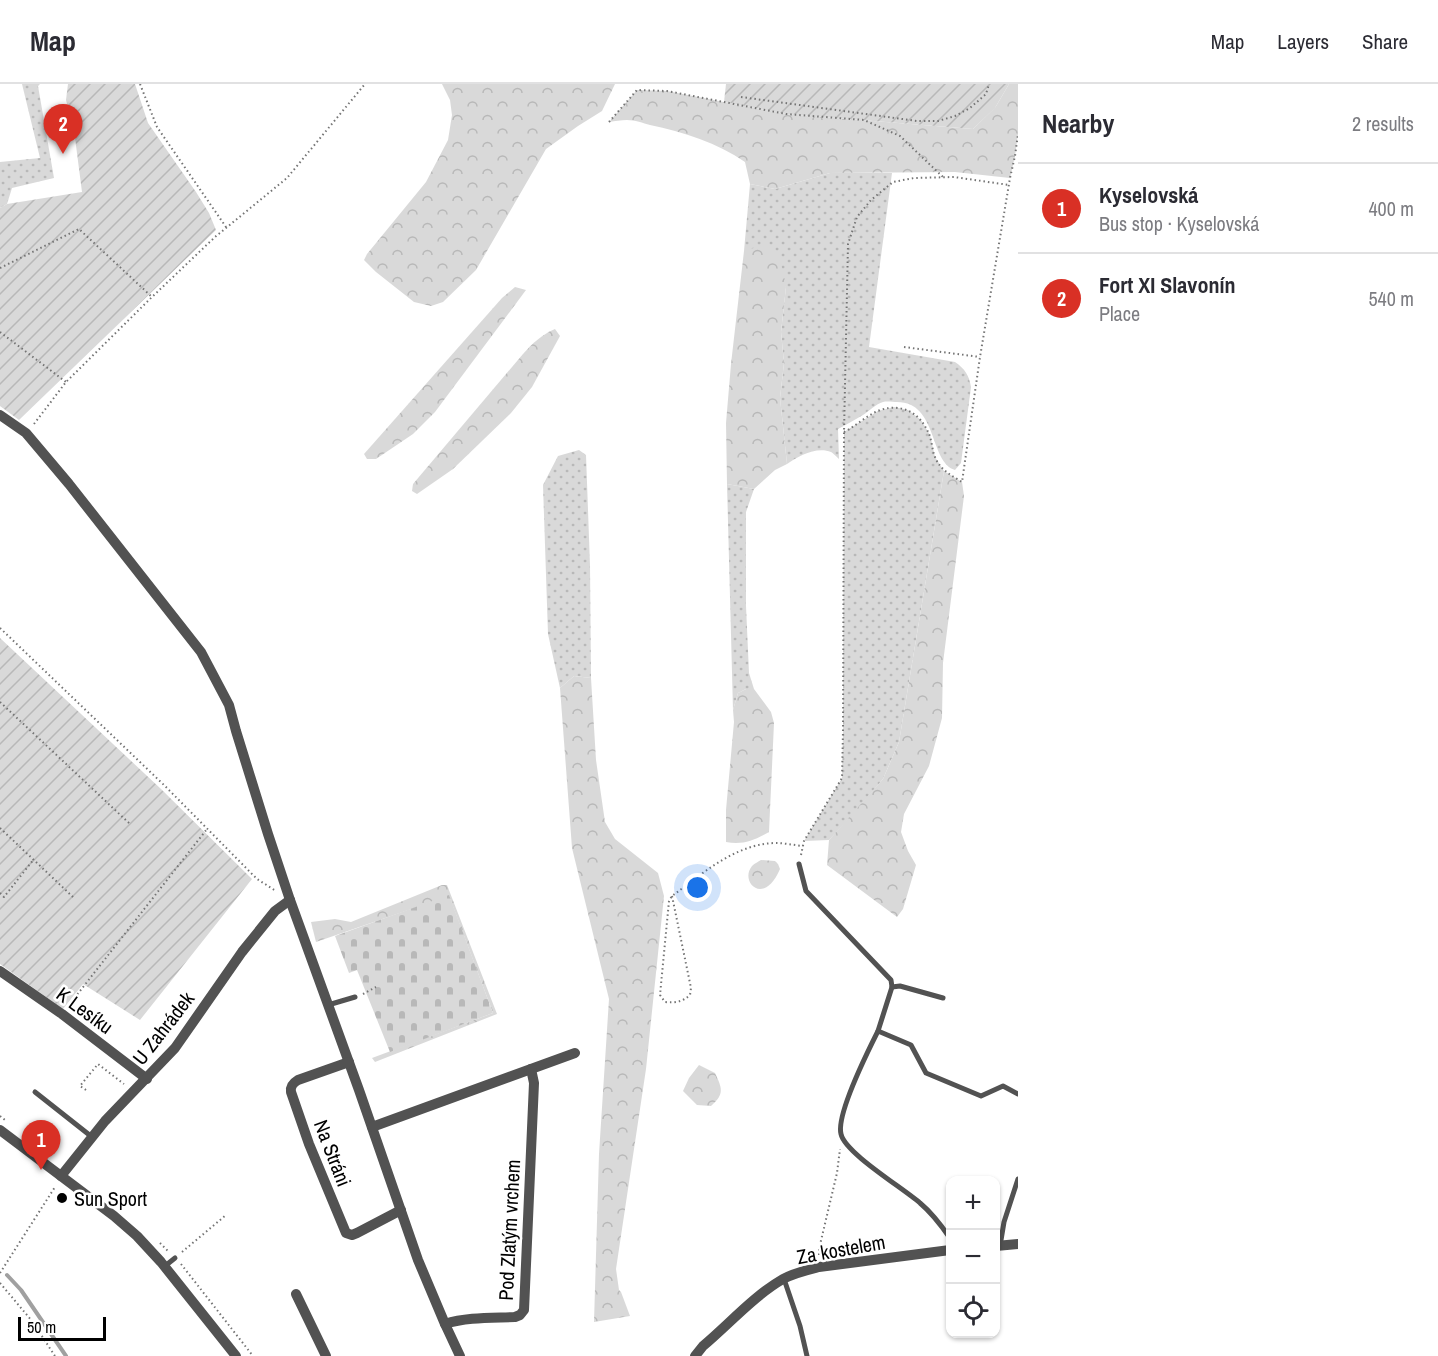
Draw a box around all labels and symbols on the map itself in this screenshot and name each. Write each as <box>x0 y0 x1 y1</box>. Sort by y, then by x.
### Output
pin: 2 <box>44 104 82 154</box>
your location <box>683 873 712 902</box>
street label: K Lesíku <box>51 980 119 1040</box>
street label: U Zahrádek <box>126 985 201 1070</box>
street label: Na Stráni <box>308 1116 358 1190</box>
pin: 1 <box>22 1120 60 1170</box>
street label: Pod Zlatým vrchem <box>492 1159 526 1301</box>
place label: Sun Sport <box>74 1185 147 1212</box>
marker: Sun Sport <box>55 1191 69 1205</box>
street label: Za kostelem <box>795 1228 887 1270</box>
scale bar <box>18 1314 106 1342</box>

